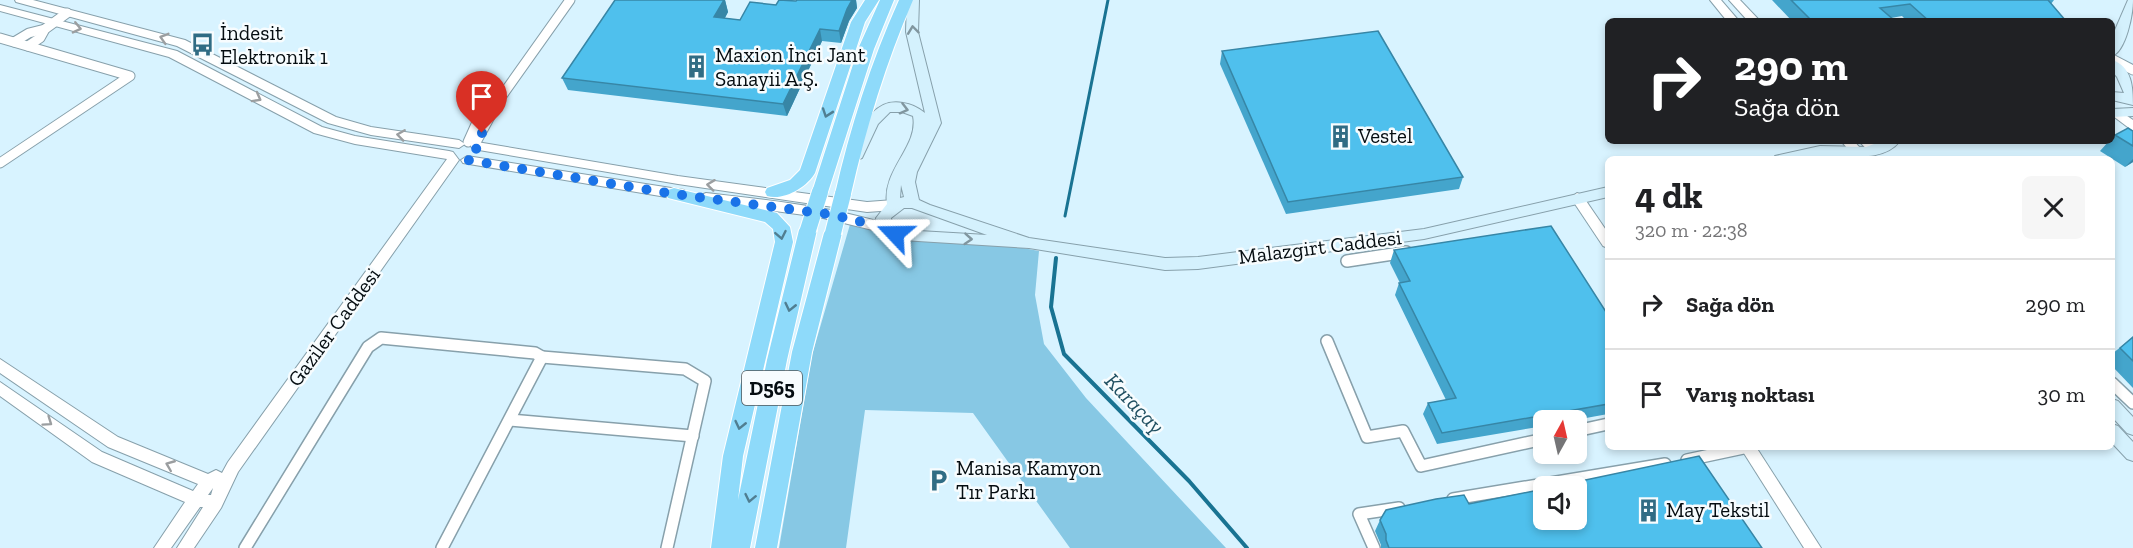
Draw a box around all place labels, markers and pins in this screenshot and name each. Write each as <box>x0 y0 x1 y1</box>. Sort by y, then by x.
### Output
place label: İndesit Elektronik 1 <box>220 20 328 69</box>
bus stop icon: İndesit Elektronik 1 <box>189 32 215 58</box>
place label: Maxion İnci Jant Sanayii A.Ş. <box>715 42 866 91</box>
building icon: Maxion İnci Jant Sanayii A.Ş. <box>684 54 710 80</box>
pin <box>456 71 507 133</box>
building icon: Vestel <box>1327 123 1353 149</box>
place label: Vestel <box>1357 123 1413 148</box>
place label: Manisa Kamyon Tır Parkı <box>956 455 1101 504</box>
parking icon: Manisa Kamyon Tır Parkı <box>925 467 951 493</box>
building icon: May Tekstil <box>1635 497 1661 523</box>
place label: May Tekstil <box>1666 497 1770 522</box>

